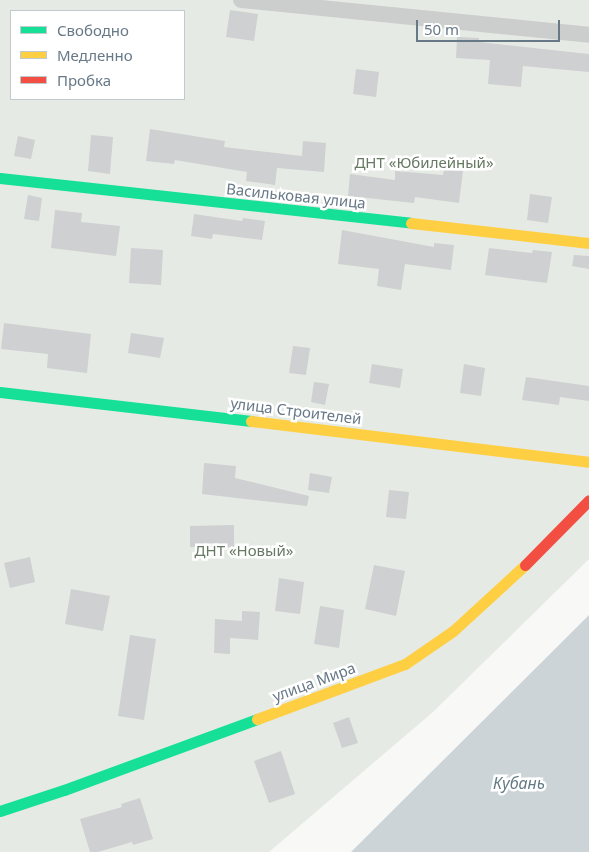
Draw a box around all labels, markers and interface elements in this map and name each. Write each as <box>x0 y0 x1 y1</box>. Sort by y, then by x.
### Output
legend <box>10 10 185 100</box>
scale bar <box>419 10 563 42</box>
text: 50 m <box>424 19 459 39</box>
text: Свободно <box>57 20 129 40</box>
text: Медленно <box>57 45 133 65</box>
text: Пробка <box>57 70 111 90</box>
park label: ДНТ «Юбилейный» <box>354 154 494 172</box>
street label: Васильковая улица <box>225 180 367 212</box>
street label: улица Строителей <box>229 394 363 428</box>
park label: ДНТ «Новый» <box>195 542 293 560</box>
street label: улица Мира <box>270 659 358 705</box>
water label: Кубань <box>493 773 545 793</box>

